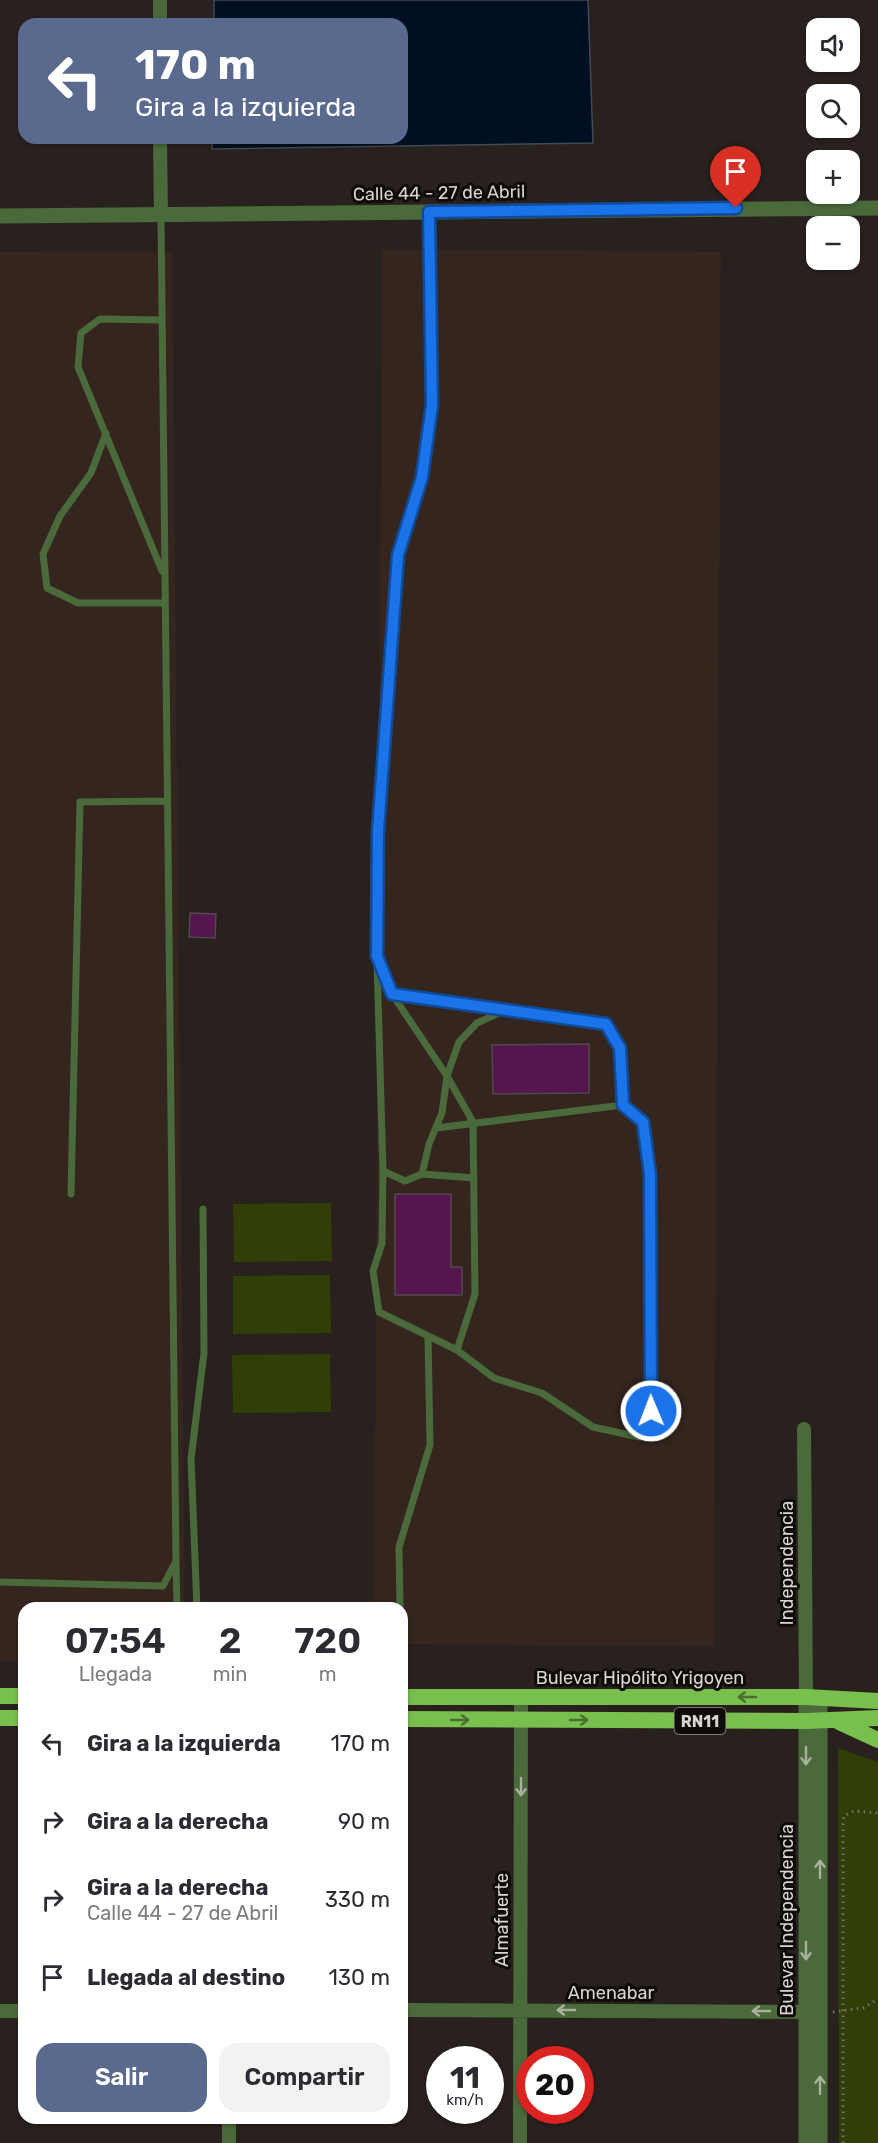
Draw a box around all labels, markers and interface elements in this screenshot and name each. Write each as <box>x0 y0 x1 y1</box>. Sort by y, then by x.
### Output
map controls <box>806 18 860 270</box>
button: sound <box>806 18 860 72</box>
text: 170 m <box>135 40 256 90</box>
icon: left <box>36 42 114 120</box>
button: search <box>806 84 860 138</box>
text: Gira a la izquierda <box>135 91 356 123</box>
pin <box>710 146 761 208</box>
button: + <box>806 150 860 204</box>
icon: arrive <box>719 155 752 188</box>
street label: Calle 44 - 27 de Abril <box>353 180 525 206</box>
button: − <box>806 216 860 270</box>
position arrow <box>619 1379 683 1443</box>
street label: Independencia <box>776 1501 798 1625</box>
text: 07:54 <box>65 1619 166 1662</box>
text: 2 <box>219 1619 241 1662</box>
text: 720 <box>294 1619 361 1662</box>
text: Llegada <box>79 1662 152 1686</box>
text: min <box>213 1662 247 1686</box>
text: m <box>319 1662 337 1686</box>
street label: Bulevar Hipólito Yrigoyen <box>536 1667 744 1689</box>
one-way arrow <box>738 1691 758 1703</box>
road number: RN11 <box>674 1708 726 1734</box>
one-way arrow <box>450 1714 470 1726</box>
one-way arrow <box>569 1714 589 1726</box>
icon: left <box>36 1727 69 1760</box>
text: Gira a la izquierda <box>87 1730 281 1757</box>
text: 170 m <box>330 1730 390 1757</box>
one-way arrow <box>800 1745 812 1765</box>
one-way arrow <box>515 1776 527 1796</box>
icon: right <box>36 1805 69 1838</box>
text: Gira a la derecha <box>87 1808 268 1835</box>
text: 90 m <box>338 1808 390 1835</box>
street label: Bulevar Independencia <box>776 1824 798 2016</box>
one-way arrow <box>814 1859 826 1879</box>
street label: Almafuerte <box>491 1873 513 1967</box>
text: Gira a la derecha <box>87 1874 268 1901</box>
icon: right <box>36 1883 69 1916</box>
text: 330 m <box>325 1886 390 1913</box>
text: Calle 44 - 27 de Abril <box>87 1901 278 1925</box>
one-way arrow <box>800 1940 812 1960</box>
icon: arrive <box>36 1961 69 1994</box>
text: Llegada al destino <box>87 1964 285 1991</box>
text: 130 m <box>328 1964 390 1991</box>
street label: Amenabar <box>568 1982 654 2004</box>
one-way arrow <box>557 2004 577 2016</box>
one-way arrow <box>752 2005 772 2017</box>
button: Salir <box>36 2043 207 2112</box>
button: Compartir <box>219 2043 390 2112</box>
speed limit sign: 20 <box>516 2046 594 2124</box>
text: 11 <box>450 2060 480 2096</box>
one-way arrow <box>814 2075 826 2095</box>
text: km/h <box>446 2091 484 2109</box>

